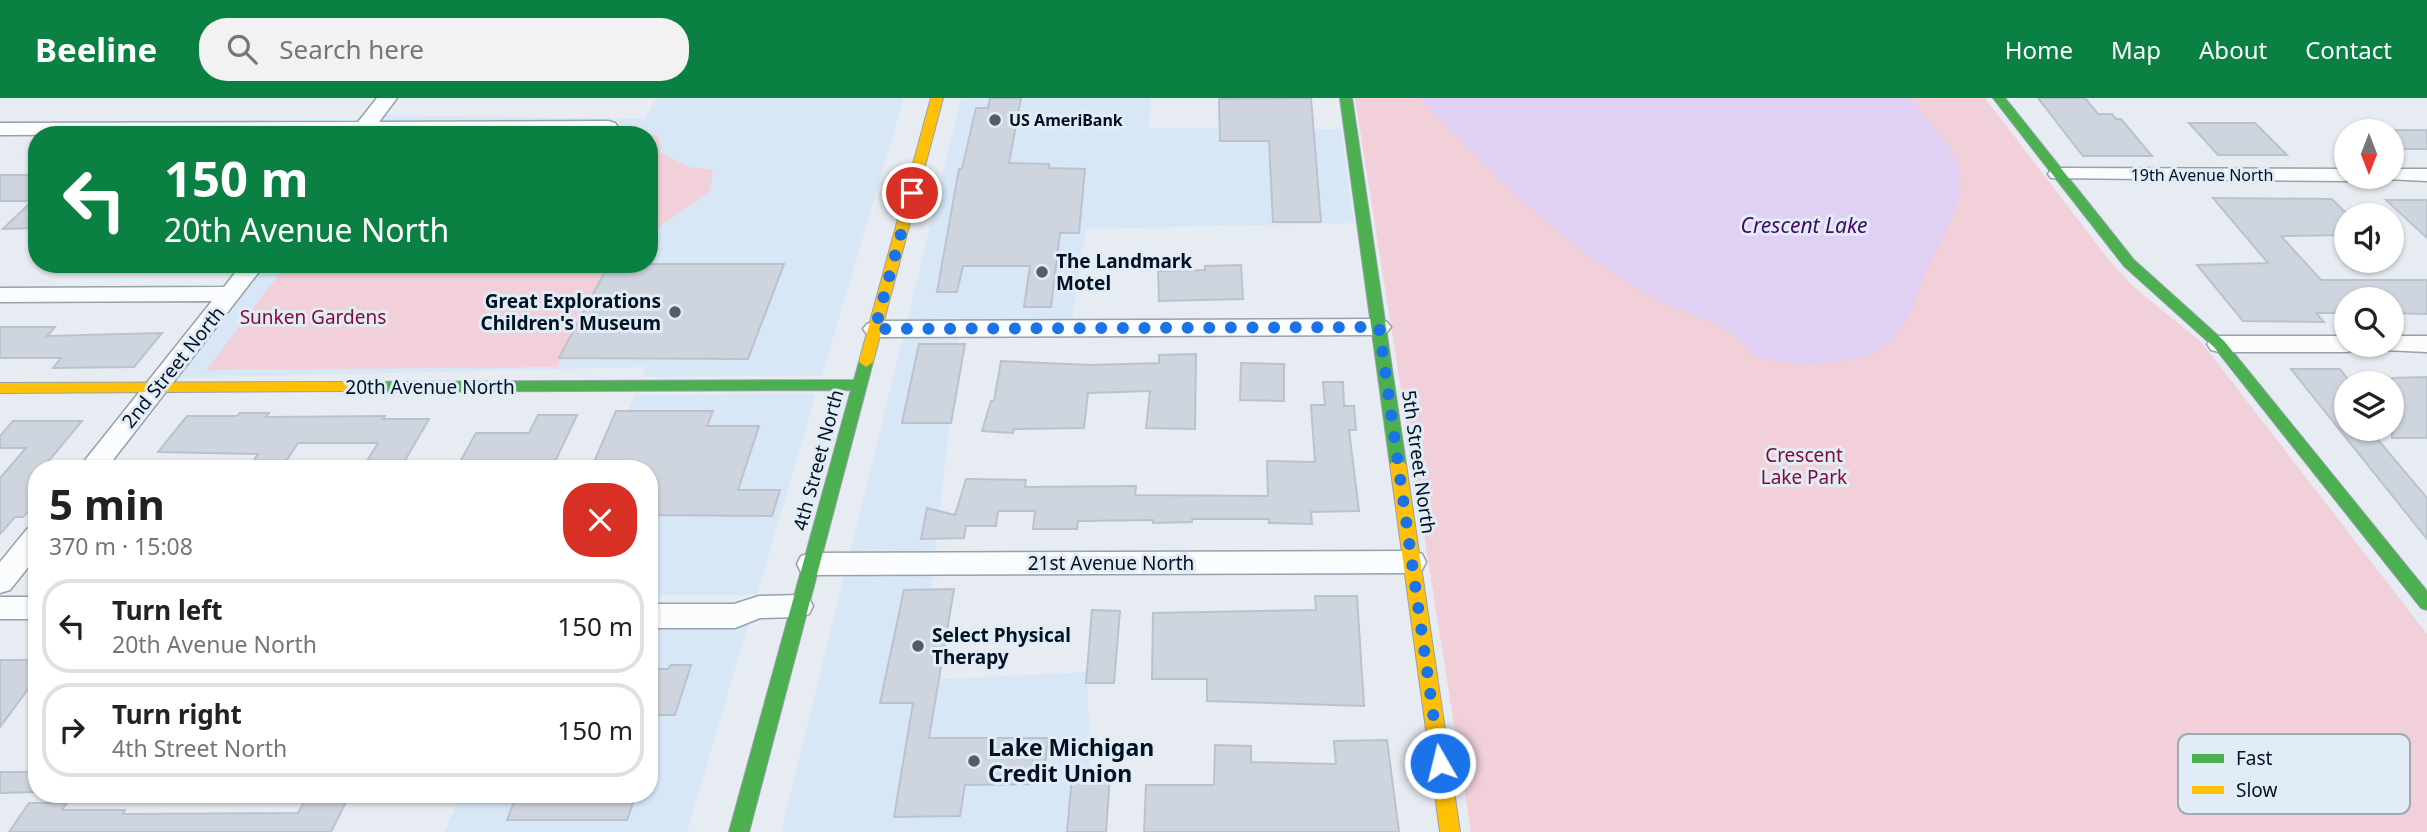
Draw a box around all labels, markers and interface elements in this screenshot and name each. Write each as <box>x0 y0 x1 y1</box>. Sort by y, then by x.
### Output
search box <box>199 18 689 81</box>
text: Beeline <box>35 27 157 72</box>
icon: search <box>223 30 261 68</box>
text: Search here <box>279 31 424 67</box>
text: Home <box>2005 33 2073 66</box>
text: Map <box>2111 33 2161 66</box>
text: About <box>2199 33 2267 66</box>
text: Contact <box>2305 33 2392 66</box>
place label: US AmeriBank <box>1009 109 1123 131</box>
marker: US AmeriBank <box>987 112 1003 128</box>
north arrow <box>2334 119 2404 189</box>
map controls <box>2334 119 2404 441</box>
text: 150 m <box>164 145 309 211</box>
icon: left <box>49 154 140 245</box>
pin <box>882 163 942 223</box>
street label: 19th Avenue North <box>2131 164 2273 186</box>
icon: arrive <box>893 174 931 212</box>
button: sound <box>2334 203 2404 273</box>
text: 20th Avenue North <box>164 208 449 251</box>
water label: Crescent Lake <box>1741 211 1867 239</box>
place label: The Landmark Motel <box>1056 248 1192 296</box>
marker: The Landmark Motel <box>1034 264 1050 280</box>
button: search <box>2334 287 2404 357</box>
place label: Great Explorations Children's Museum <box>480 288 661 336</box>
street label: 2nd Street North <box>116 301 230 433</box>
park label: Sunken Gardens <box>240 304 386 330</box>
marker: Great Explorations Children's Museum <box>667 304 683 320</box>
button: layers <box>2334 371 2404 441</box>
street label: 20th Avenue North <box>345 374 515 400</box>
street label: 4th Street North <box>787 387 849 533</box>
street label: 5th Street North <box>1396 389 1442 535</box>
park label: Crescent Lake Park <box>1761 442 1847 490</box>
text: 5 min <box>49 475 165 532</box>
button: close <box>563 483 637 557</box>
text: 370 m · 15:08 <box>49 530 193 562</box>
street label: 21st Avenue North <box>1028 550 1194 576</box>
text: Turn left <box>112 592 223 628</box>
icon: left <box>53 607 91 645</box>
text: 150 m <box>557 608 633 644</box>
place label: Select Physical Therapy <box>932 622 1071 670</box>
text: 20th Avenue North <box>112 628 317 660</box>
marker: Select Physical Therapy <box>910 638 926 654</box>
text: Turn right <box>112 696 242 732</box>
icon: right <box>53 711 91 749</box>
text: 150 m <box>557 712 633 748</box>
position arrow <box>1403 726 1477 800</box>
place label: Lake Michigan Credit Union <box>988 731 1154 789</box>
text: 4th Street North <box>112 732 287 764</box>
legend <box>2178 734 2410 814</box>
text: Fast <box>2236 745 2273 771</box>
marker: Lake Michigan Credit Union <box>966 753 982 769</box>
text: Slow <box>2236 777 2277 803</box>

